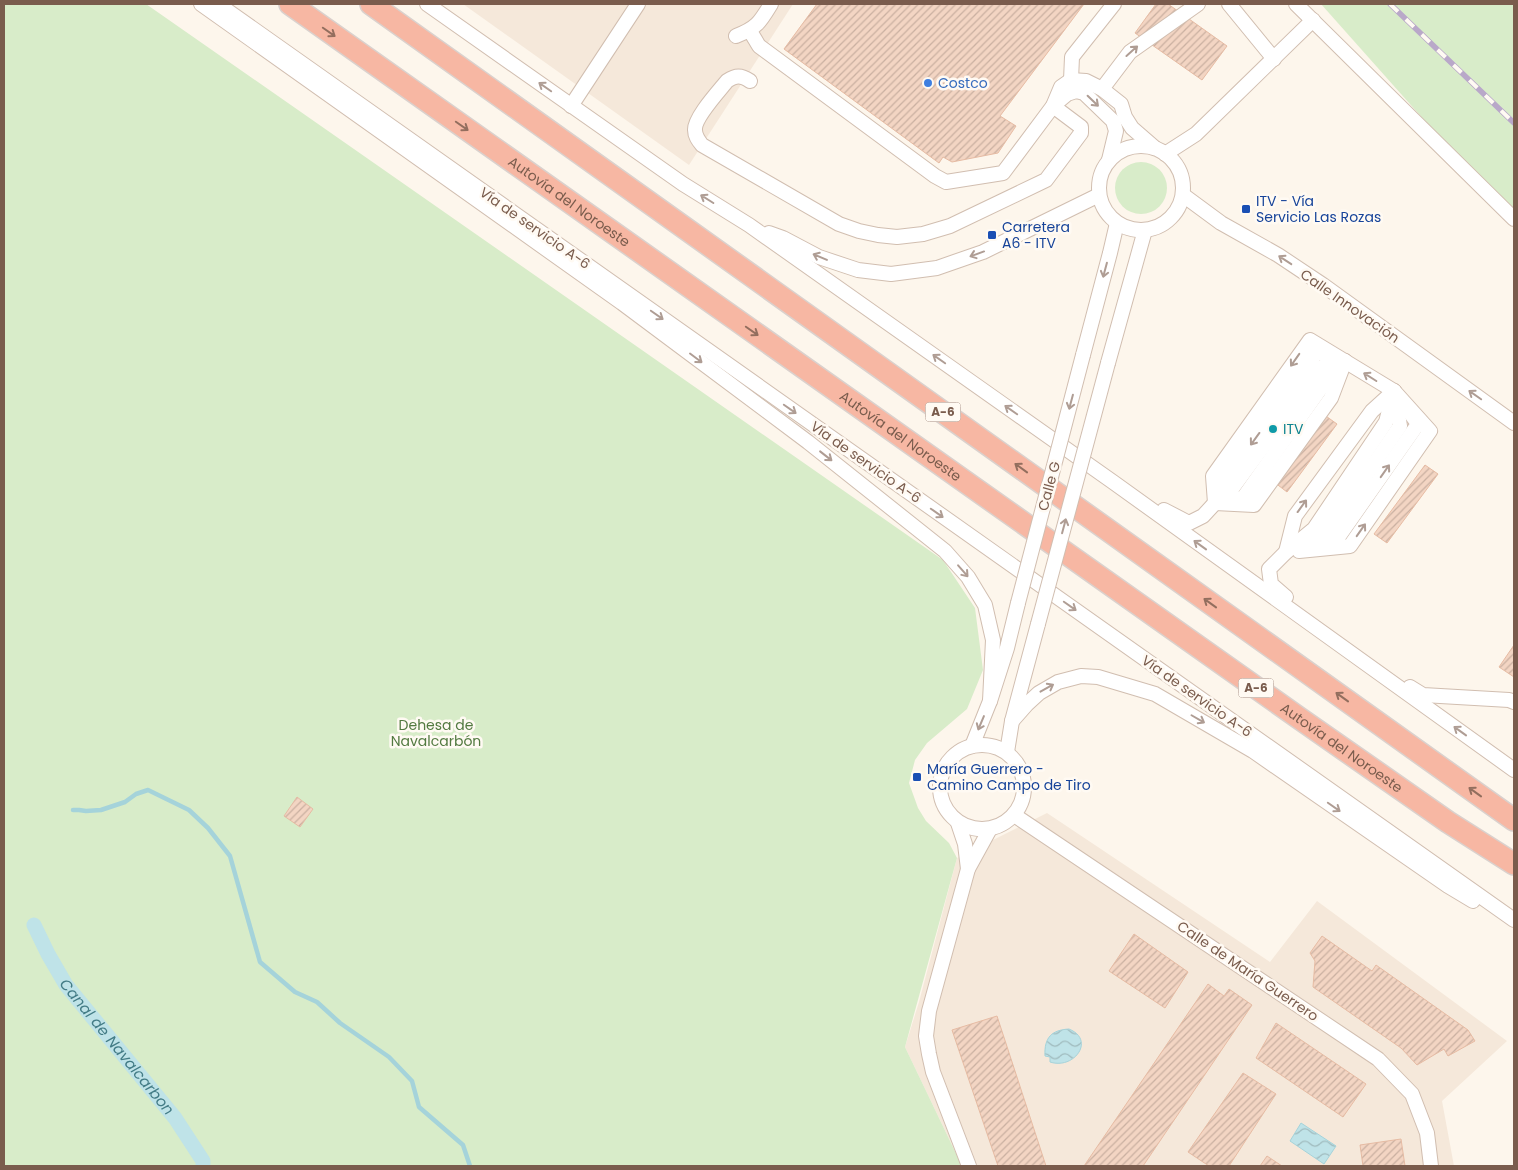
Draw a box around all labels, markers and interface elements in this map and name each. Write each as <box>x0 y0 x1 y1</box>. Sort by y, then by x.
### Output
one-way arrow <box>322 27 336 37</box>
one-way arrow <box>1126 45 1139 57</box>
place label: Costco <box>938 73 988 93</box>
marker: Costco <box>922 77 934 89</box>
one-way arrow <box>538 82 552 92</box>
one-way arrow <box>1087 95 1099 107</box>
one-way arrow <box>455 121 469 131</box>
street label: Autovía del Noroeste <box>504 151 634 252</box>
street label: Vía de servicio A-6 <box>476 182 595 274</box>
place label: ITV - Vía Servicio Las Rozas <box>1256 191 1381 227</box>
one-way arrow <box>701 194 715 204</box>
marker: ITV - Vía Servicio Las Rozas <box>1240 203 1252 215</box>
place label: Carretera A6 - ITV <box>1002 217 1070 253</box>
marker: Carretera A6 - ITV <box>986 229 998 241</box>
one-way arrow <box>970 250 985 259</box>
one-way arrow <box>813 251 828 261</box>
one-way arrow <box>1278 255 1292 265</box>
one-way arrow <box>1100 262 1110 278</box>
street label: Calle Innovación <box>1296 264 1404 348</box>
one-way arrow <box>650 310 664 320</box>
one-way arrow <box>745 326 759 336</box>
one-way arrow <box>689 353 703 363</box>
one-way arrow <box>1290 353 1300 367</box>
one-way arrow <box>932 354 946 364</box>
one-way arrow <box>1364 371 1378 381</box>
street label: Autovía del Noroeste <box>836 386 966 486</box>
one-way arrow <box>1468 390 1482 400</box>
one-way arrow <box>1065 394 1075 410</box>
road number: A-6 <box>926 402 960 422</box>
one-way arrow <box>783 404 797 414</box>
one-way arrow <box>1004 405 1018 415</box>
street label: Vía de servicio A-6 <box>807 416 926 508</box>
place label: ITV <box>1283 419 1304 439</box>
marker: ITV <box>1267 423 1279 435</box>
one-way arrow <box>1250 431 1260 445</box>
one-way arrow <box>819 450 832 461</box>
street label: Calle G <box>1033 459 1065 513</box>
one-way arrow <box>1014 463 1028 473</box>
one-way arrow <box>1380 464 1390 478</box>
one-way arrow <box>1297 500 1307 514</box>
one-way arrow <box>930 507 943 518</box>
one-way arrow <box>1060 519 1069 535</box>
one-way arrow <box>1356 523 1366 537</box>
one-way arrow <box>1193 540 1207 550</box>
one-way arrow <box>958 565 969 578</box>
one-way arrow <box>1203 598 1217 608</box>
one-way arrow <box>1063 601 1077 611</box>
street label: Vía de servicio A-6 <box>1138 650 1257 742</box>
road number: A-6 <box>1238 678 1274 698</box>
one-way arrow <box>1039 683 1054 692</box>
one-way arrow <box>1336 692 1349 703</box>
street label: Autovía del Noroeste <box>1276 698 1407 798</box>
one-way arrow <box>1190 714 1205 724</box>
park label: Dehesa de Navalcarbón <box>391 715 481 751</box>
one-way arrow <box>976 715 985 731</box>
one-way arrow <box>1454 726 1467 737</box>
place label: María Guerrero - Camino Campo de Tiro <box>927 759 1091 795</box>
marker: María Guerrero - Camino Campo de Tiro <box>911 771 923 783</box>
one-way arrow <box>1468 787 1482 797</box>
one-way arrow <box>1327 802 1341 812</box>
street label: Calle de María Guerrero <box>1173 916 1323 1026</box>
water label: Canal de Navalcarbon <box>55 974 179 1119</box>

